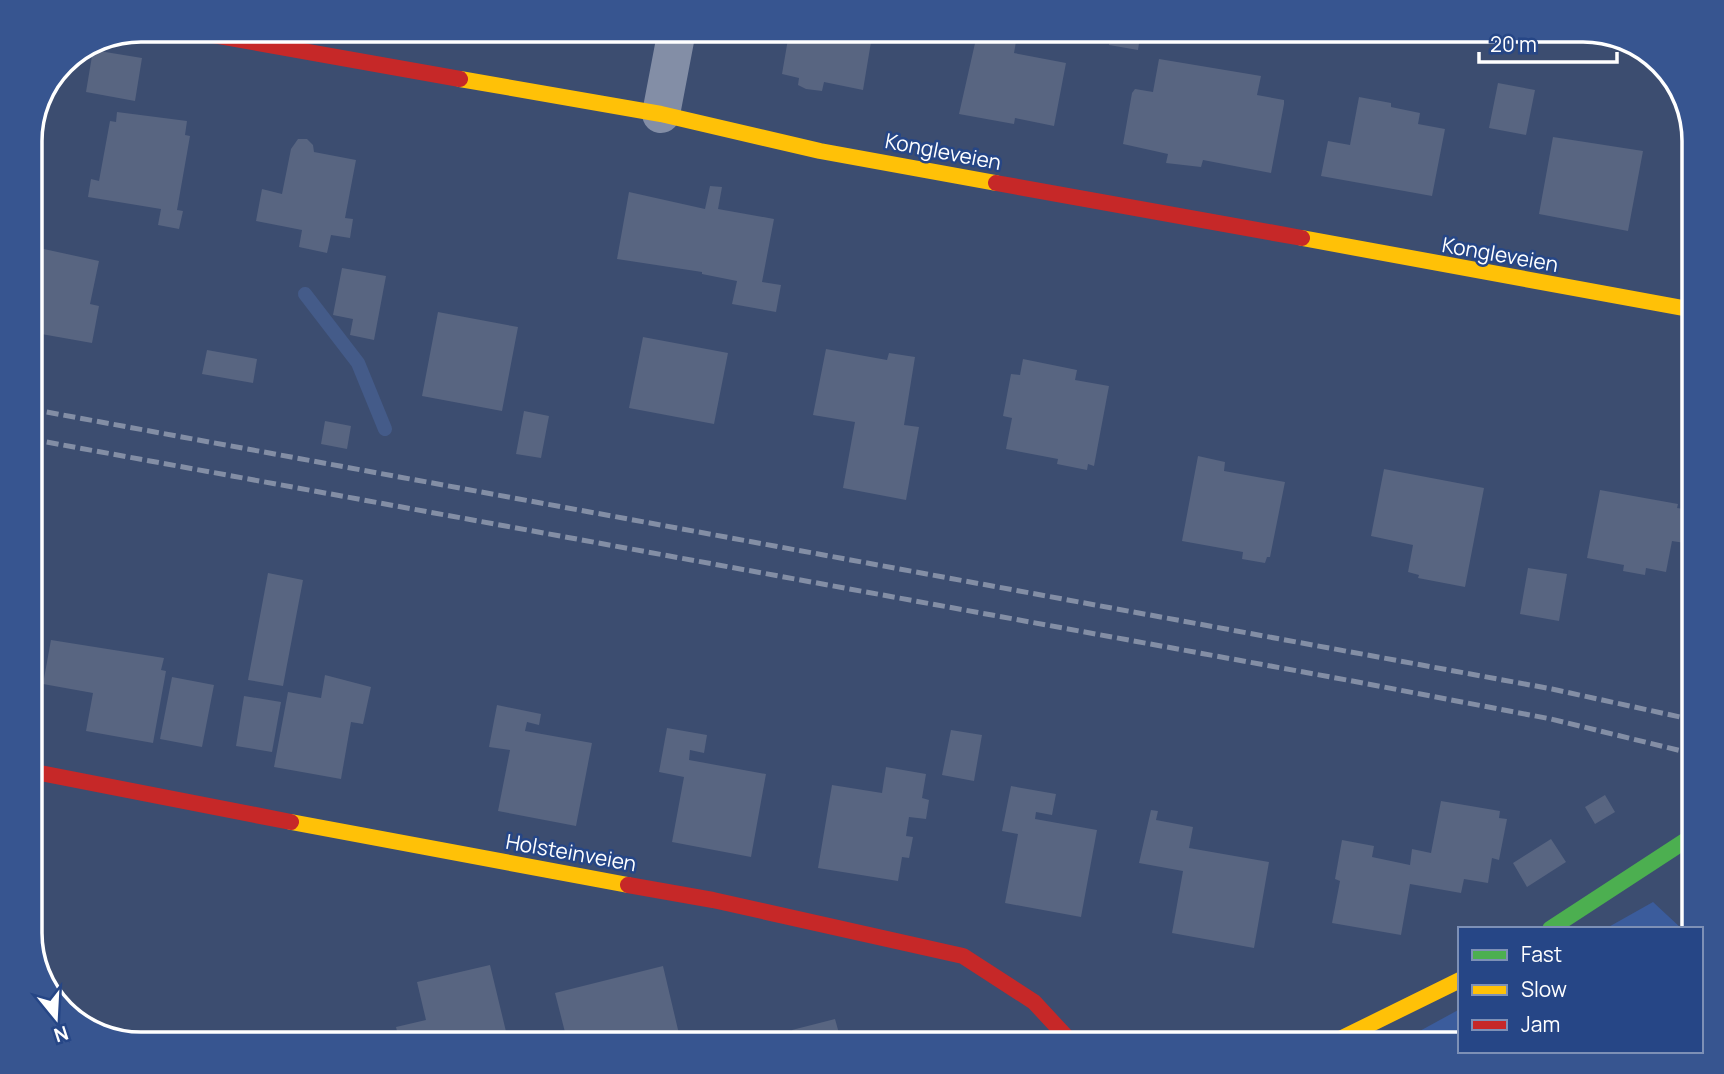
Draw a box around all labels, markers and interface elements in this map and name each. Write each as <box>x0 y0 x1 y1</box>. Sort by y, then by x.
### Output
scale bar <box>1479 21 1617 65</box>
text: 20 m <box>1490 30 1537 58</box>
street label: Kongleveien <box>883 126 1004 176</box>
street label: Kongleveien <box>1440 230 1561 278</box>
street label: Holsteinveien <box>504 827 639 877</box>
legend <box>1458 927 1703 1053</box>
text: Fast <box>1521 940 1562 968</box>
text: Slow <box>1521 975 1567 1003</box>
north arrow <box>21 983 91 1053</box>
text: Jam <box>1521 1010 1560 1038</box>
text: N <box>51 1020 72 1049</box>

